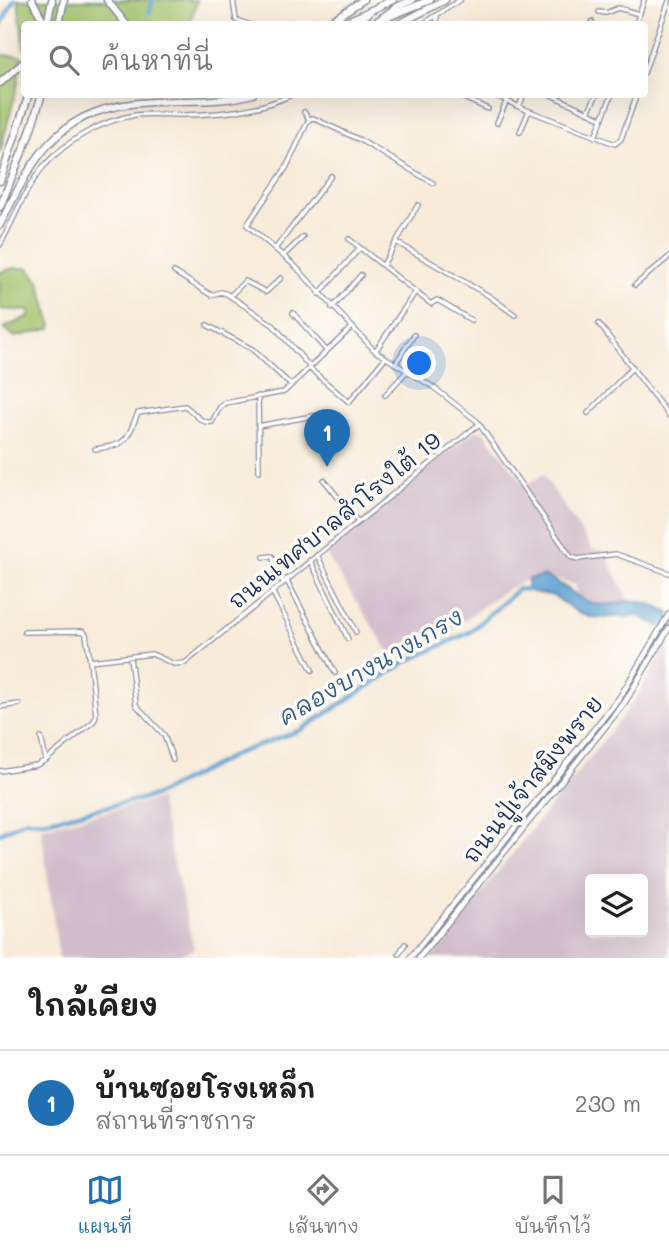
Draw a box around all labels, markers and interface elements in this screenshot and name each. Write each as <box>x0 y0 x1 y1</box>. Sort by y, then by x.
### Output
search box <box>21 21 648 98</box>
icon: search <box>45 41 83 79</box>
text: ค้นหาที่นี่ <box>101 43 213 77</box>
your location <box>402 346 436 380</box>
pin: 1 <box>304 409 350 467</box>
street label: ถนนเทศบาลสำโรงใต้ 19 <box>222 426 446 614</box>
water label: คลองบางนางเกรง <box>272 601 468 731</box>
street label: ถนนปู่เจ้าสมิงพราย <box>455 689 612 872</box>
map controls <box>585 874 648 937</box>
button: layers <box>585 874 648 937</box>
text: ใกล้เคียง <box>28 984 158 1024</box>
text: บ้านซอยโรงเหล็ก <box>95 1071 315 1105</box>
text: 1 <box>46 1088 56 1118</box>
text: 230 m <box>575 1088 641 1118</box>
text: สถานที่ราชการ <box>95 1105 256 1135</box>
tab: แผนที่ <box>78 1171 132 1238</box>
tab: เส้นทาง <box>288 1171 359 1238</box>
tab: บันทึกไว้ <box>515 1171 591 1238</box>

